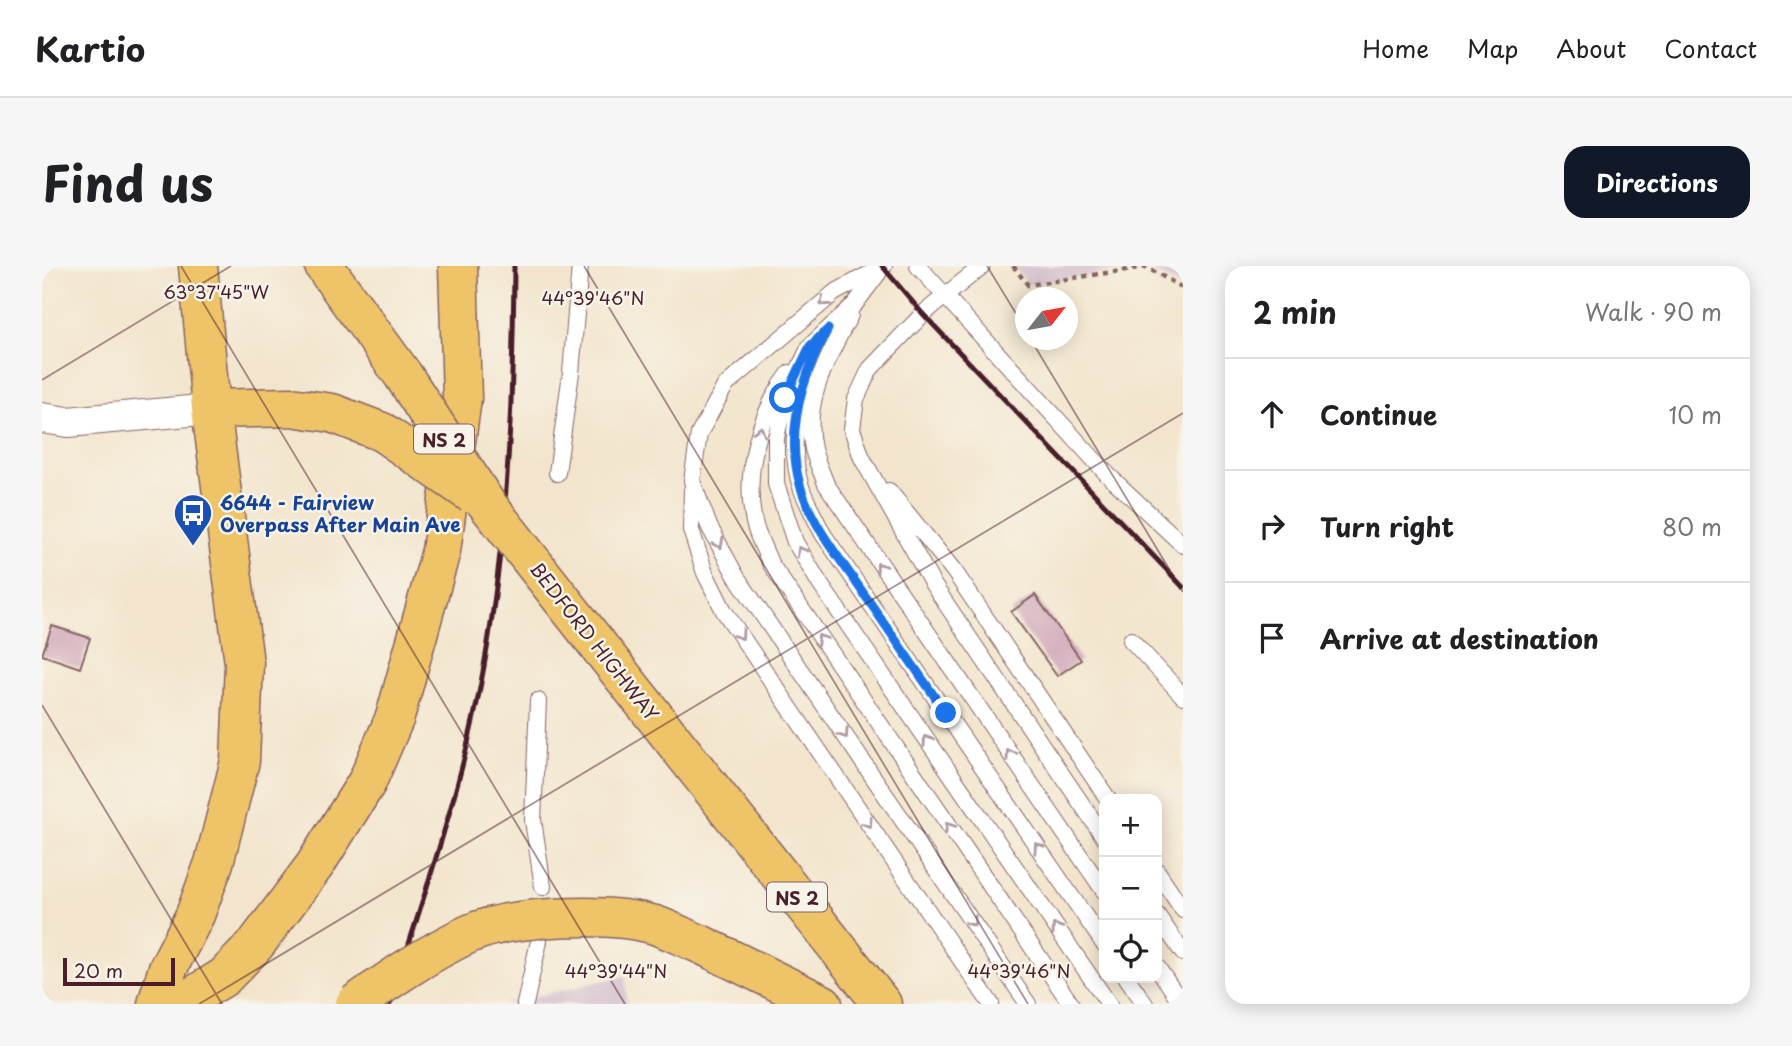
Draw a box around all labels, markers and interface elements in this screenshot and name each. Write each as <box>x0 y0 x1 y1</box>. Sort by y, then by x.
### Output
text: Kartio <box>35 23 145 73</box>
text: Home <box>1362 30 1429 66</box>
text: Map <box>1467 30 1518 66</box>
text: About <box>1556 30 1626 66</box>
text: Contact <box>1664 30 1757 66</box>
text: Find us <box>42 145 213 219</box>
button: Directions <box>1564 146 1750 218</box>
text: 63°37'45"W <box>163 278 269 305</box>
text: 44°39'46"N <box>541 284 645 311</box>
north arrow <box>1015 287 1078 350</box>
text: 2 min <box>1253 289 1337 334</box>
one-way arrow <box>819 294 832 306</box>
text: Walk · 90 m <box>1585 294 1722 329</box>
route start <box>769 382 800 413</box>
icon: ahead <box>1253 395 1291 433</box>
text: Continue <box>1320 395 1437 434</box>
text: 10 m <box>1668 397 1722 432</box>
road number: NS 2 <box>414 424 474 454</box>
one-way arrow <box>752 425 767 437</box>
place label: 6644 - Fairview Overpass After Main Ave <box>220 488 461 538</box>
bus stop icon: 6644 - Fairview Overpass After Main Ave <box>172 492 214 547</box>
icon: right <box>1253 507 1291 545</box>
text: Turn right <box>1320 507 1454 546</box>
text: 80 m <box>1662 509 1722 544</box>
one-way arrow <box>711 537 724 549</box>
one-way arrow <box>796 546 809 559</box>
street label: BEDFORD HIGHWAY <box>524 556 666 726</box>
one-way arrow <box>876 562 888 575</box>
icon: arrive <box>1253 619 1291 657</box>
text: Arrive at destination <box>1320 619 1599 658</box>
one-way arrow <box>732 627 744 640</box>
one-way arrow <box>817 634 829 647</box>
route end <box>930 697 961 728</box>
one-way arrow <box>836 726 848 739</box>
one-way arrow <box>923 735 935 748</box>
one-way arrow <box>1006 749 1018 762</box>
map controls <box>1099 794 1162 983</box>
button: + <box>1099 794 1162 857</box>
one-way arrow <box>860 815 872 828</box>
one-way arrow <box>945 822 957 835</box>
one-way arrow <box>1034 842 1046 855</box>
button: − <box>1099 857 1162 920</box>
road number: NS 2 <box>767 882 827 912</box>
one-way arrow <box>964 914 976 927</box>
button: locate <box>1099 920 1162 983</box>
one-way arrow <box>1052 923 1064 936</box>
scale bar <box>63 955 175 987</box>
text: 20 m <box>74 956 123 984</box>
text: 44°39'44"N <box>565 957 667 984</box>
text: 44°39'46"N <box>967 957 1071 984</box>

